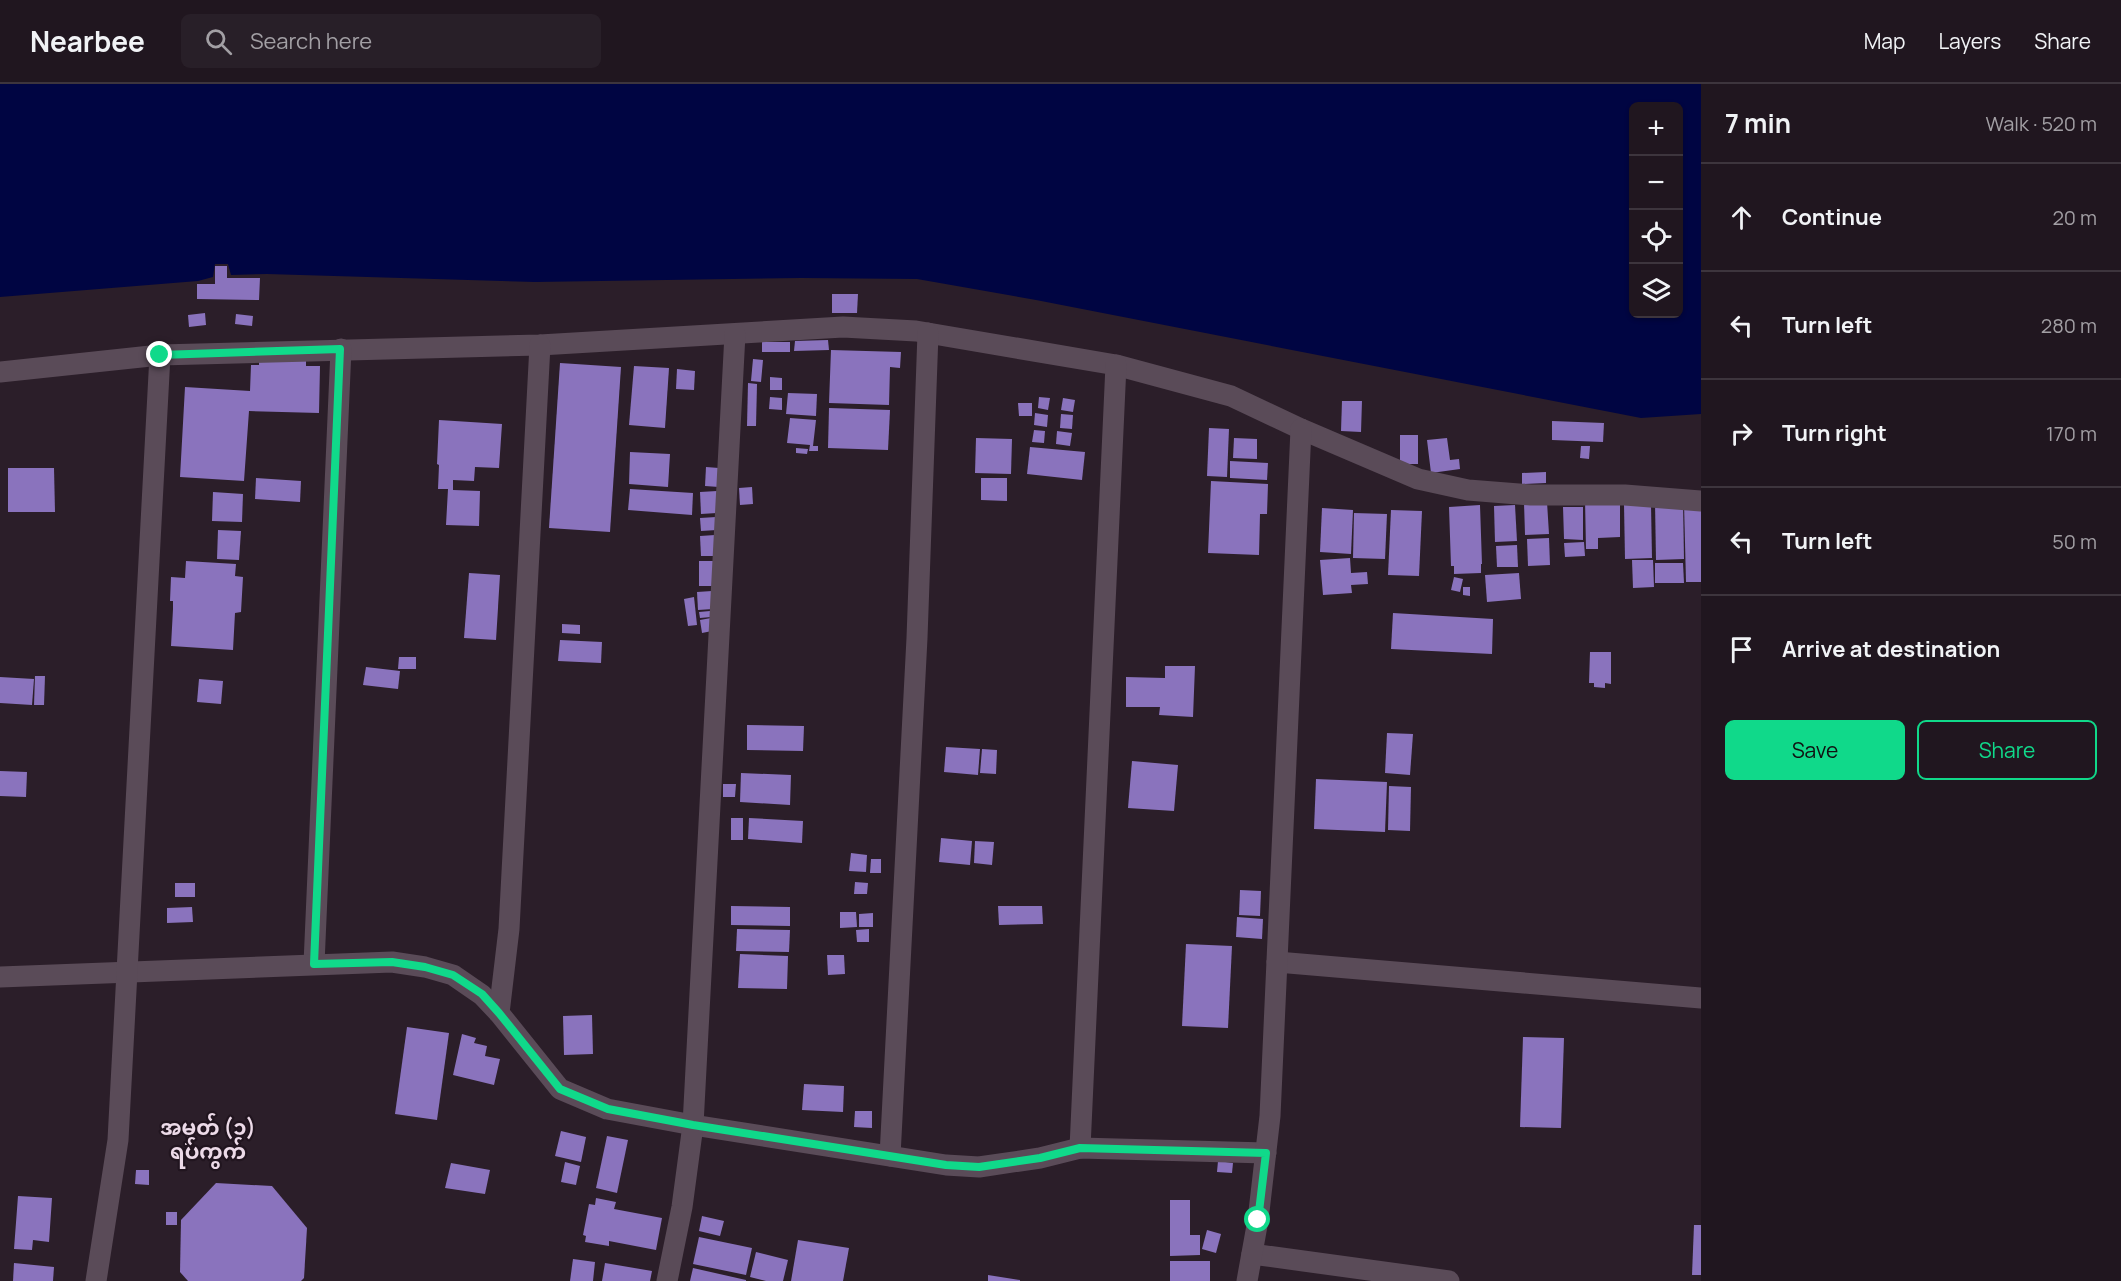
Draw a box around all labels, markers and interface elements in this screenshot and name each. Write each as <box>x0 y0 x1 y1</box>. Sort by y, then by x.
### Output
search box <box>181 14 601 68</box>
text: Nearbee <box>30 22 145 60</box>
icon: search <box>202 25 235 58</box>
text: Search here <box>250 26 372 56</box>
text: Map <box>1864 27 1905 55</box>
text: Layers <box>1938 27 2001 55</box>
text: Share <box>2034 27 2091 55</box>
map controls <box>1629 102 1683 318</box>
button: + <box>1629 102 1683 156</box>
text: 7 min <box>1725 105 1791 141</box>
text: Walk · 520 m <box>1985 110 2097 137</box>
button: − <box>1629 156 1683 210</box>
icon: ahead <box>1725 201 1758 234</box>
text: Continue <box>1782 202 1882 232</box>
text: 20 m <box>2052 204 2097 231</box>
button: locate <box>1629 210 1683 264</box>
button: layers <box>1629 264 1683 318</box>
icon: left <box>1725 309 1758 342</box>
text: Turn left <box>1782 310 1872 340</box>
text: 280 m <box>2041 312 2097 339</box>
route end <box>146 341 172 367</box>
icon: right <box>1725 417 1758 450</box>
text: Turn right <box>1782 418 1887 448</box>
text: 170 m <box>2046 420 2097 447</box>
icon: left <box>1725 525 1758 558</box>
text: Turn left <box>1782 526 1872 556</box>
text: 50 m <box>2052 528 2097 555</box>
icon: arrive <box>1725 633 1758 666</box>
text: Arrive at destination <box>1782 634 2000 664</box>
button: Save <box>1725 720 1905 780</box>
button: Share <box>1917 720 2097 780</box>
district label: အမှတ် (၁) ရပ်ကွက် <box>160 1112 256 1169</box>
route start <box>1244 1206 1270 1232</box>

